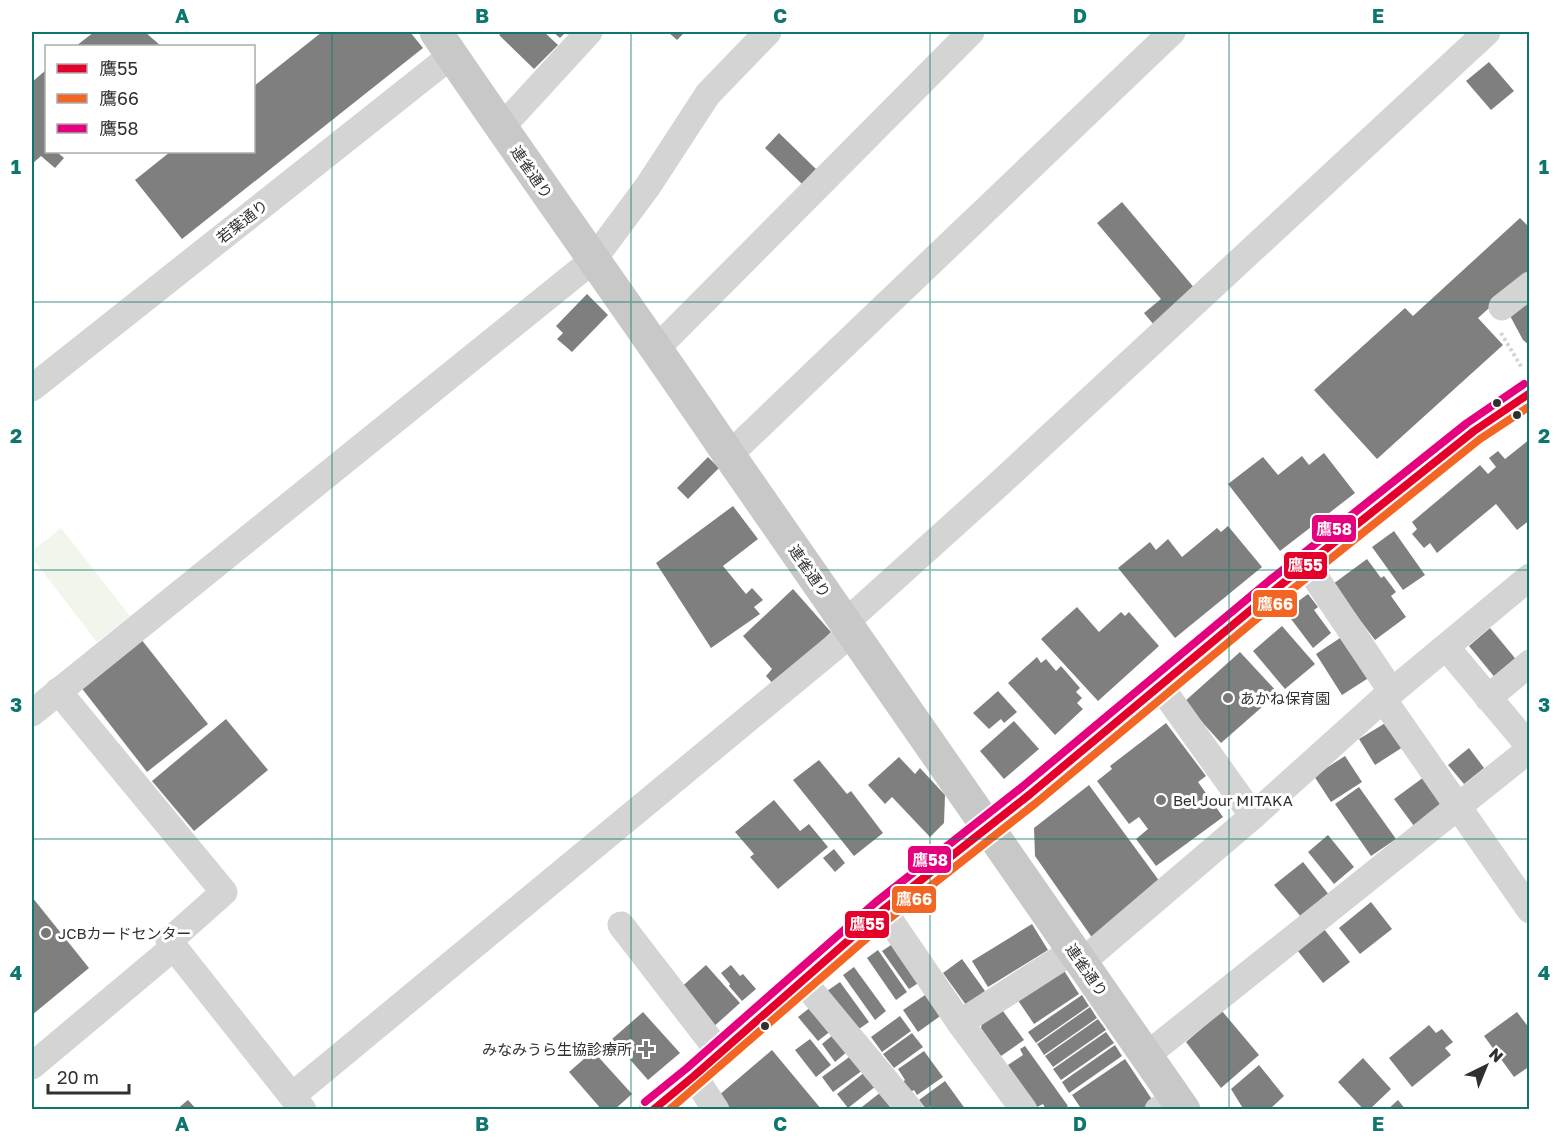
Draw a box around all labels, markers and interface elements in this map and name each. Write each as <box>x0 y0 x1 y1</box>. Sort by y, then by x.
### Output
text: A <box>175 3 189 27</box>
text: B <box>475 3 489 27</box>
text: C <box>773 3 787 27</box>
text: D <box>1073 3 1087 27</box>
text: E <box>1372 3 1384 27</box>
legend <box>45 45 255 153</box>
text: 鷹55 <box>99 57 138 79</box>
text: 鷹66 <box>99 87 139 109</box>
text: 鷹58 <box>99 117 138 139</box>
street label: 連雀通り <box>507 142 557 202</box>
text: 1 <box>11 154 21 178</box>
text: 1 <box>1539 154 1549 178</box>
street label: 若葉通り <box>213 195 271 247</box>
unlabelled marker <box>1491 397 1503 409</box>
unlabelled marker <box>1511 409 1523 421</box>
text: 2 <box>10 423 22 447</box>
text: 2 <box>1538 423 1550 447</box>
line badge: 鷹58 <box>1311 514 1357 543</box>
text: 鷹58 <box>1316 519 1352 539</box>
street label: 連雀通り <box>785 541 835 601</box>
line badge: 鷹55 <box>1283 551 1328 580</box>
text: 鷹55 <box>1287 555 1323 575</box>
line badge: 鷹66 <box>1252 589 1298 618</box>
text: 鷹66 <box>1257 594 1293 614</box>
place label: あかね保育園 <box>1240 689 1330 707</box>
marker: あかね保育園 <box>1221 691 1235 705</box>
text: 3 <box>10 692 22 716</box>
text: 3 <box>1538 692 1550 716</box>
place label: Bel Jour MITAKA <box>1173 791 1293 809</box>
marker: Bel Jour MITAKA <box>1154 793 1168 807</box>
line badge: 鷹58 <box>907 845 952 874</box>
text: 鷹58 <box>912 850 948 870</box>
line badge: 鷹66 <box>891 885 937 914</box>
text: 鷹66 <box>896 889 932 909</box>
line badge: 鷹55 <box>844 910 890 939</box>
text: 鷹55 <box>849 914 885 934</box>
place label: JCBカードセンター <box>58 924 192 942</box>
marker: JCBカードセンター <box>39 926 53 940</box>
street label: 連雀通り <box>1062 940 1112 1000</box>
text: 4 <box>10 960 22 984</box>
text: 4 <box>1538 960 1550 984</box>
unlabelled marker <box>759 1020 771 1032</box>
north arrow <box>1456 1036 1516 1096</box>
place label: みなみうら生協診療所 <box>482 1040 632 1058</box>
marker: みなみうら生協診療所 <box>637 1040 655 1058</box>
text: N <box>1485 1044 1508 1066</box>
scale bar <box>48 1057 129 1095</box>
text: 20 m <box>57 1066 99 1088</box>
text: A <box>175 1111 189 1135</box>
text: B <box>475 1111 489 1135</box>
text: C <box>773 1111 787 1135</box>
text: D <box>1073 1111 1087 1135</box>
text: E <box>1372 1111 1384 1135</box>

